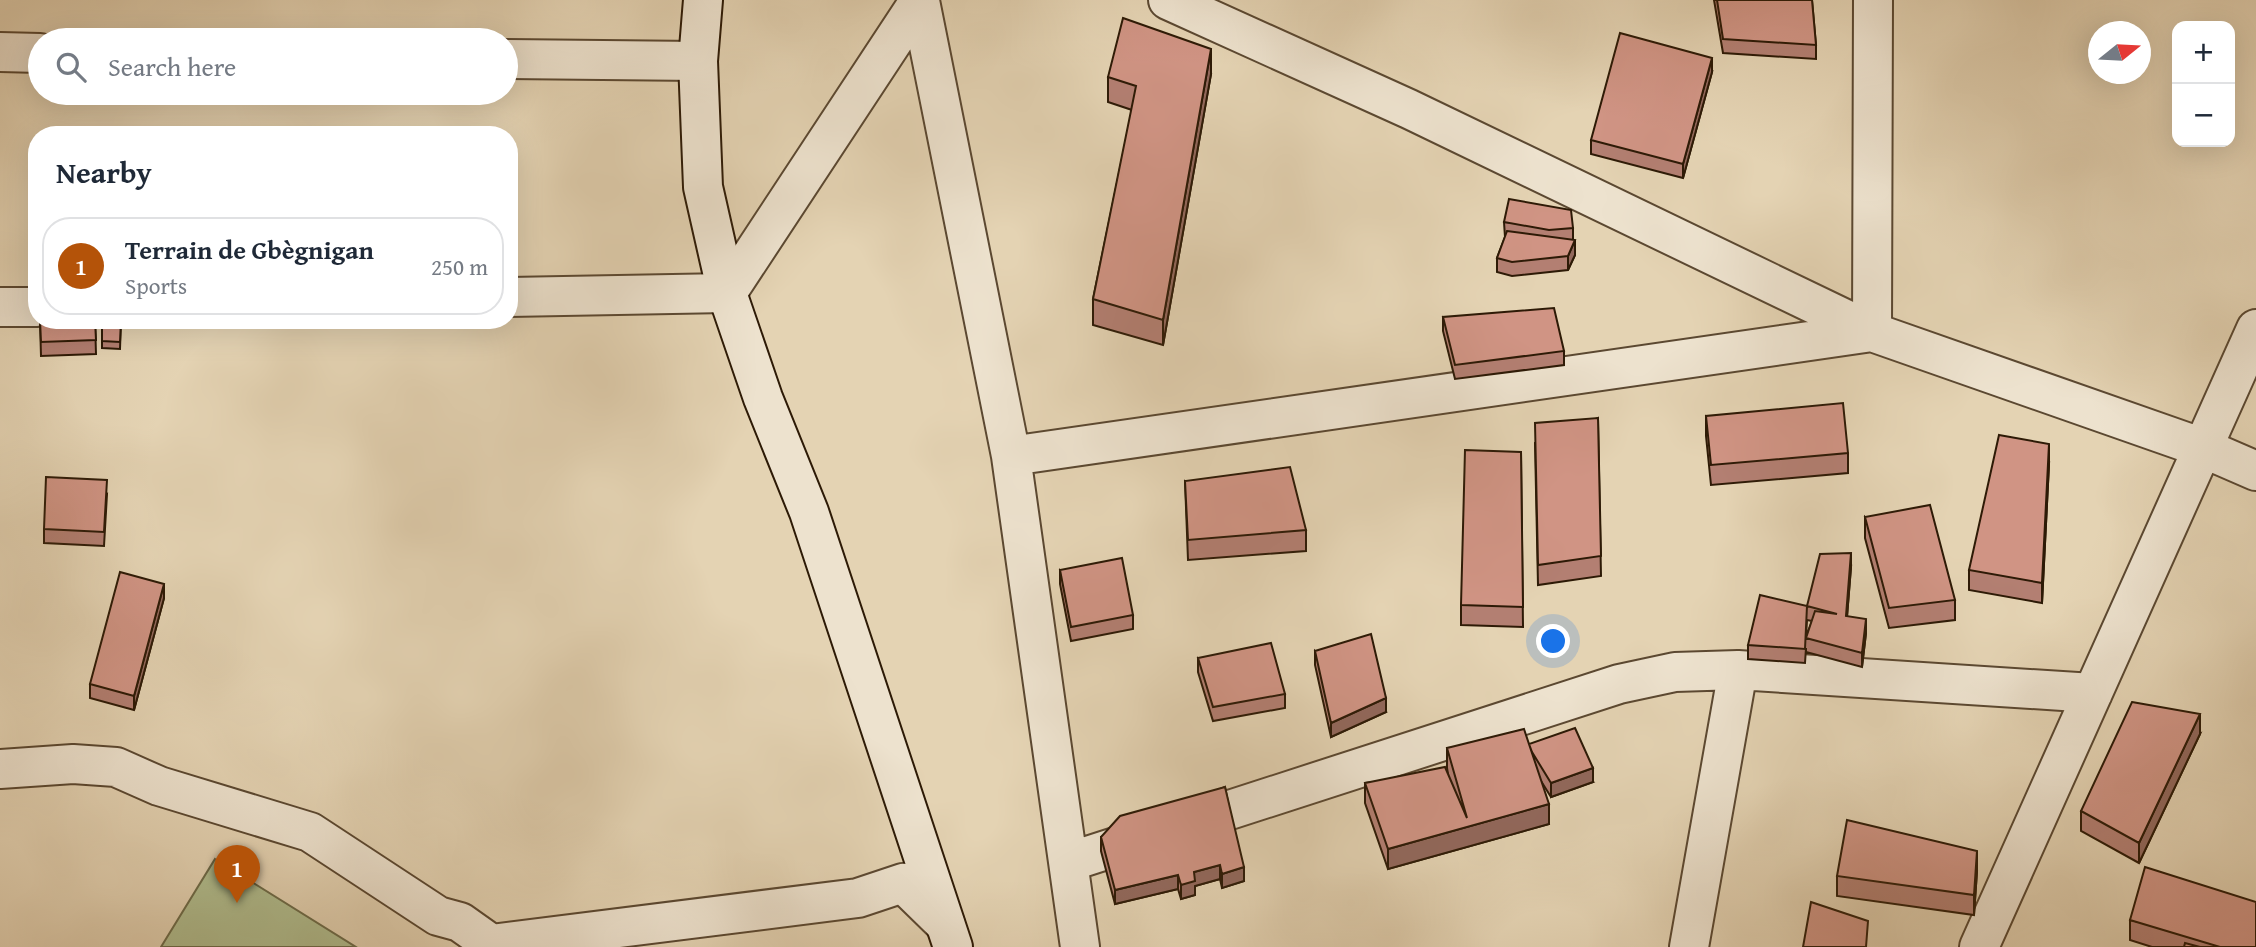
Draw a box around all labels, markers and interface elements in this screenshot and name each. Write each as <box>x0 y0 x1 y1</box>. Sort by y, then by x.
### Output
north arrow <box>2088 21 2151 84</box>
map controls <box>2172 21 2235 147</box>
button: + <box>2172 21 2235 84</box>
search box <box>28 28 518 105</box>
text: Search here <box>108 47 236 86</box>
icon: search <box>52 48 90 86</box>
button: − <box>2172 84 2235 147</box>
text: Nearby <box>56 150 152 194</box>
text: Terrain de Gbègnigan <box>125 230 374 269</box>
text: 1 <box>75 250 87 283</box>
text: 250 m <box>431 250 488 283</box>
text: Sports <box>125 269 187 302</box>
your location <box>1536 624 1570 658</box>
pin: 1 <box>214 845 260 903</box>

